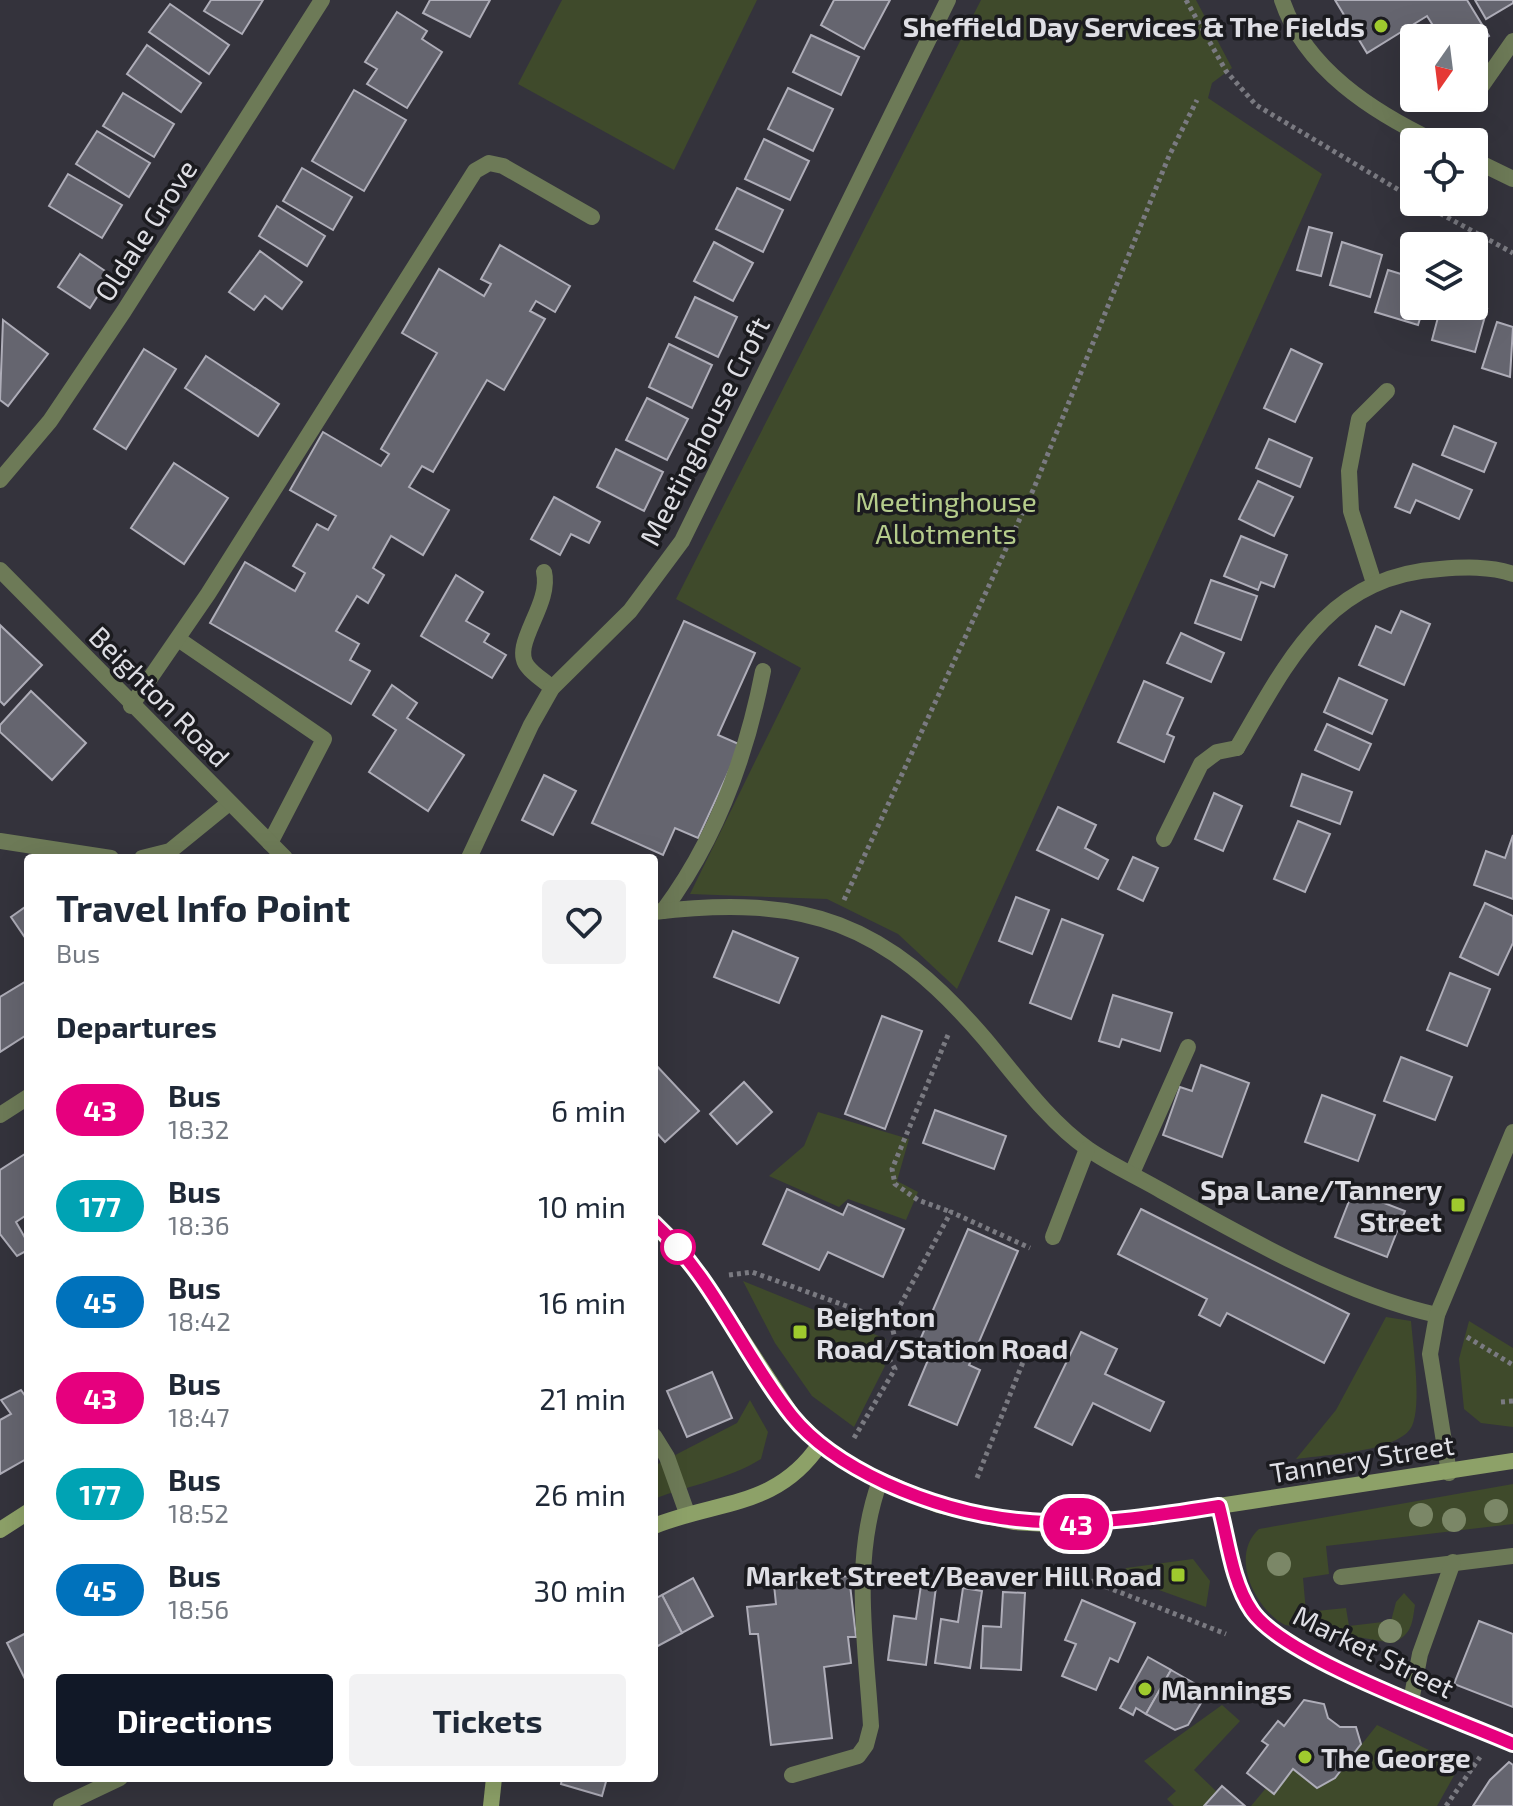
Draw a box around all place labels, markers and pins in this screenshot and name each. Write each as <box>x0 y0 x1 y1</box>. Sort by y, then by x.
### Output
place label: Sheffield Day Services & The Fields <box>903 9 1365 43</box>
marker: Sheffield Day Services & The Fields <box>1372 17 1390 35</box>
place label: Spa Lane/Tannery Street <box>1200 1172 1442 1238</box>
marker: Spa Lane/Tannery Street <box>1449 1196 1467 1214</box>
unlabelled marker <box>661 1230 695 1264</box>
place label: Beighton Road/Station Road <box>816 1299 1068 1365</box>
marker: Beighton Road/Station Road <box>791 1323 809 1341</box>
place label: Market Street/Beaver Hill Road <box>745 1558 1162 1592</box>
marker: Market Street/Beaver Hill Road <box>1169 1566 1187 1584</box>
place label: Mannings <box>1161 1672 1292 1706</box>
marker: Mannings <box>1136 1680 1154 1698</box>
place label: The George <box>1321 1740 1471 1774</box>
marker: The George <box>1296 1748 1314 1766</box>

